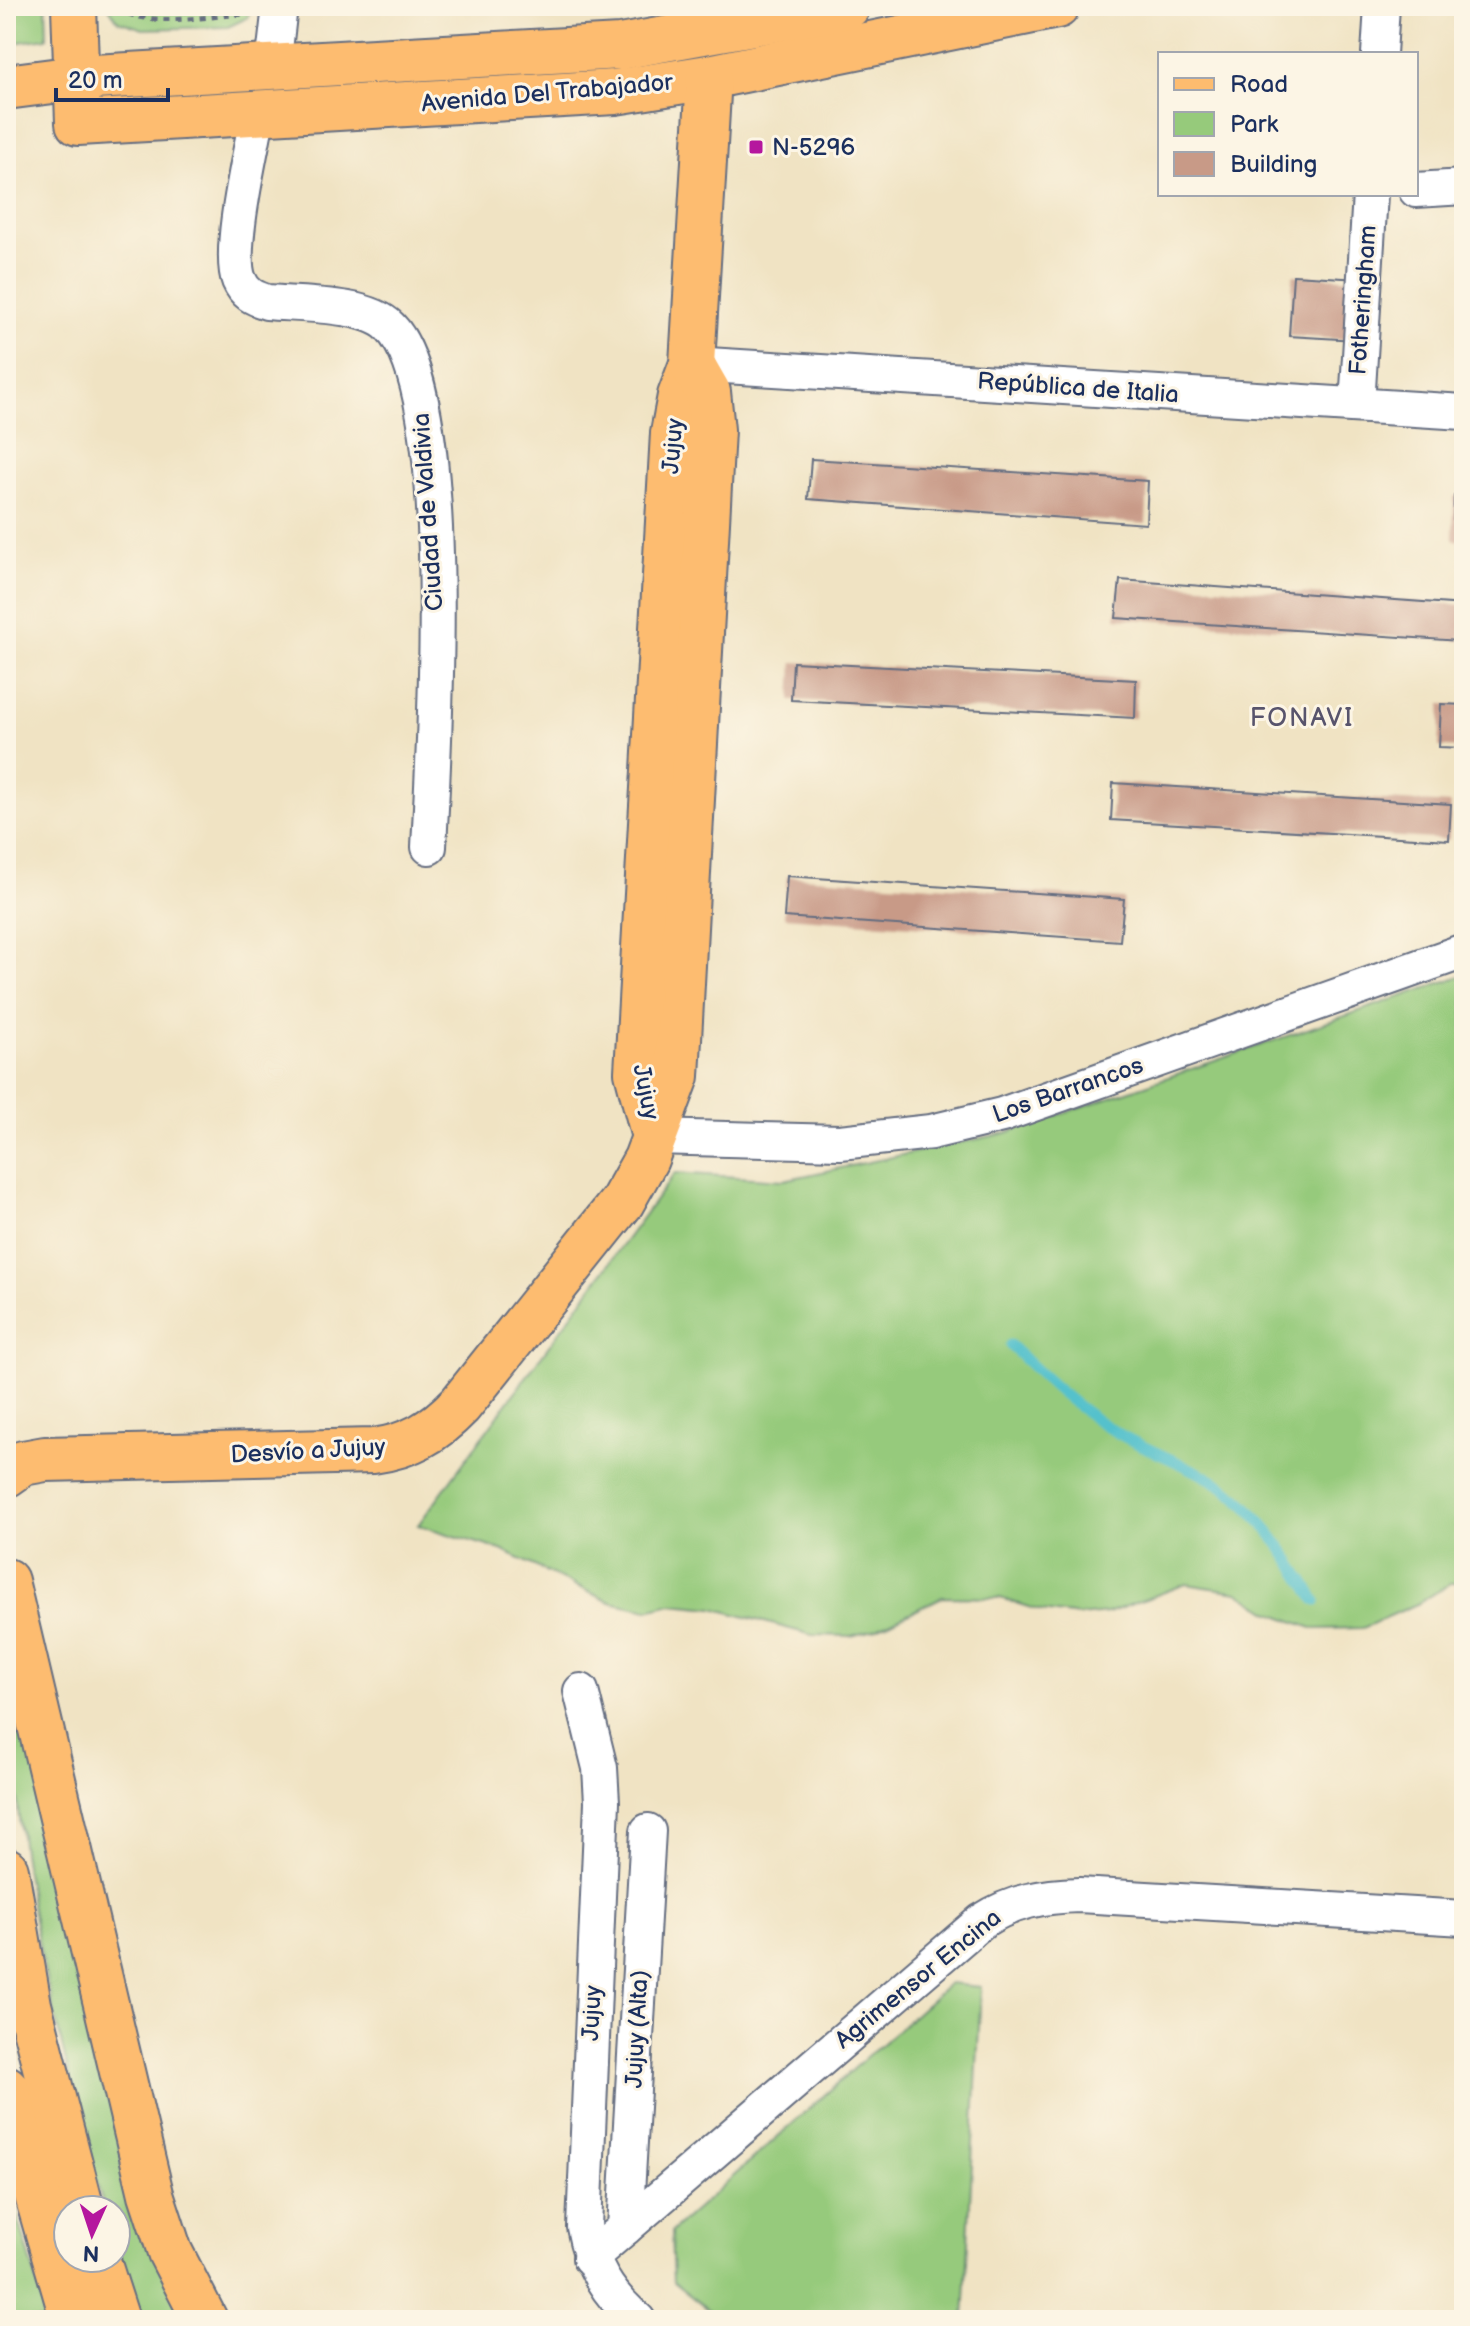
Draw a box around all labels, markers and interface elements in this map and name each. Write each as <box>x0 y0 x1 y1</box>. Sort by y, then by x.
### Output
scale bar <box>56 52 168 102</box>
legend <box>1158 52 1418 196</box>
text: 20 m <box>68 66 123 95</box>
street label: Avenida Del Trabajador <box>420 68 674 118</box>
text: Road <box>1230 70 1288 99</box>
text: Park <box>1230 110 1278 139</box>
place label: N-5296 <box>772 133 855 162</box>
marker: N-5296 <box>747 138 765 156</box>
text: Building <box>1230 150 1317 179</box>
street label: Fotheringham <box>1343 224 1383 376</box>
street label: República de Italia <box>976 366 1180 410</box>
street label: Ciudad de Valdivia <box>407 412 449 612</box>
street label: Jujuy <box>656 417 690 475</box>
district label: FONAVI <box>1250 703 1354 734</box>
street label: Los Barrancos <box>989 1051 1147 1129</box>
street label: Jujuy <box>626 1062 666 1122</box>
street label: Desvío a Jujuy <box>230 1432 386 1470</box>
street label: Agrimensor Encina <box>829 1903 1007 2055</box>
street label: Jujuy (Alta) <box>619 1969 655 2089</box>
street label: Jujuy <box>576 1984 608 2042</box>
north arrow <box>52 2194 132 2274</box>
text: N <box>82 2239 100 2266</box>

